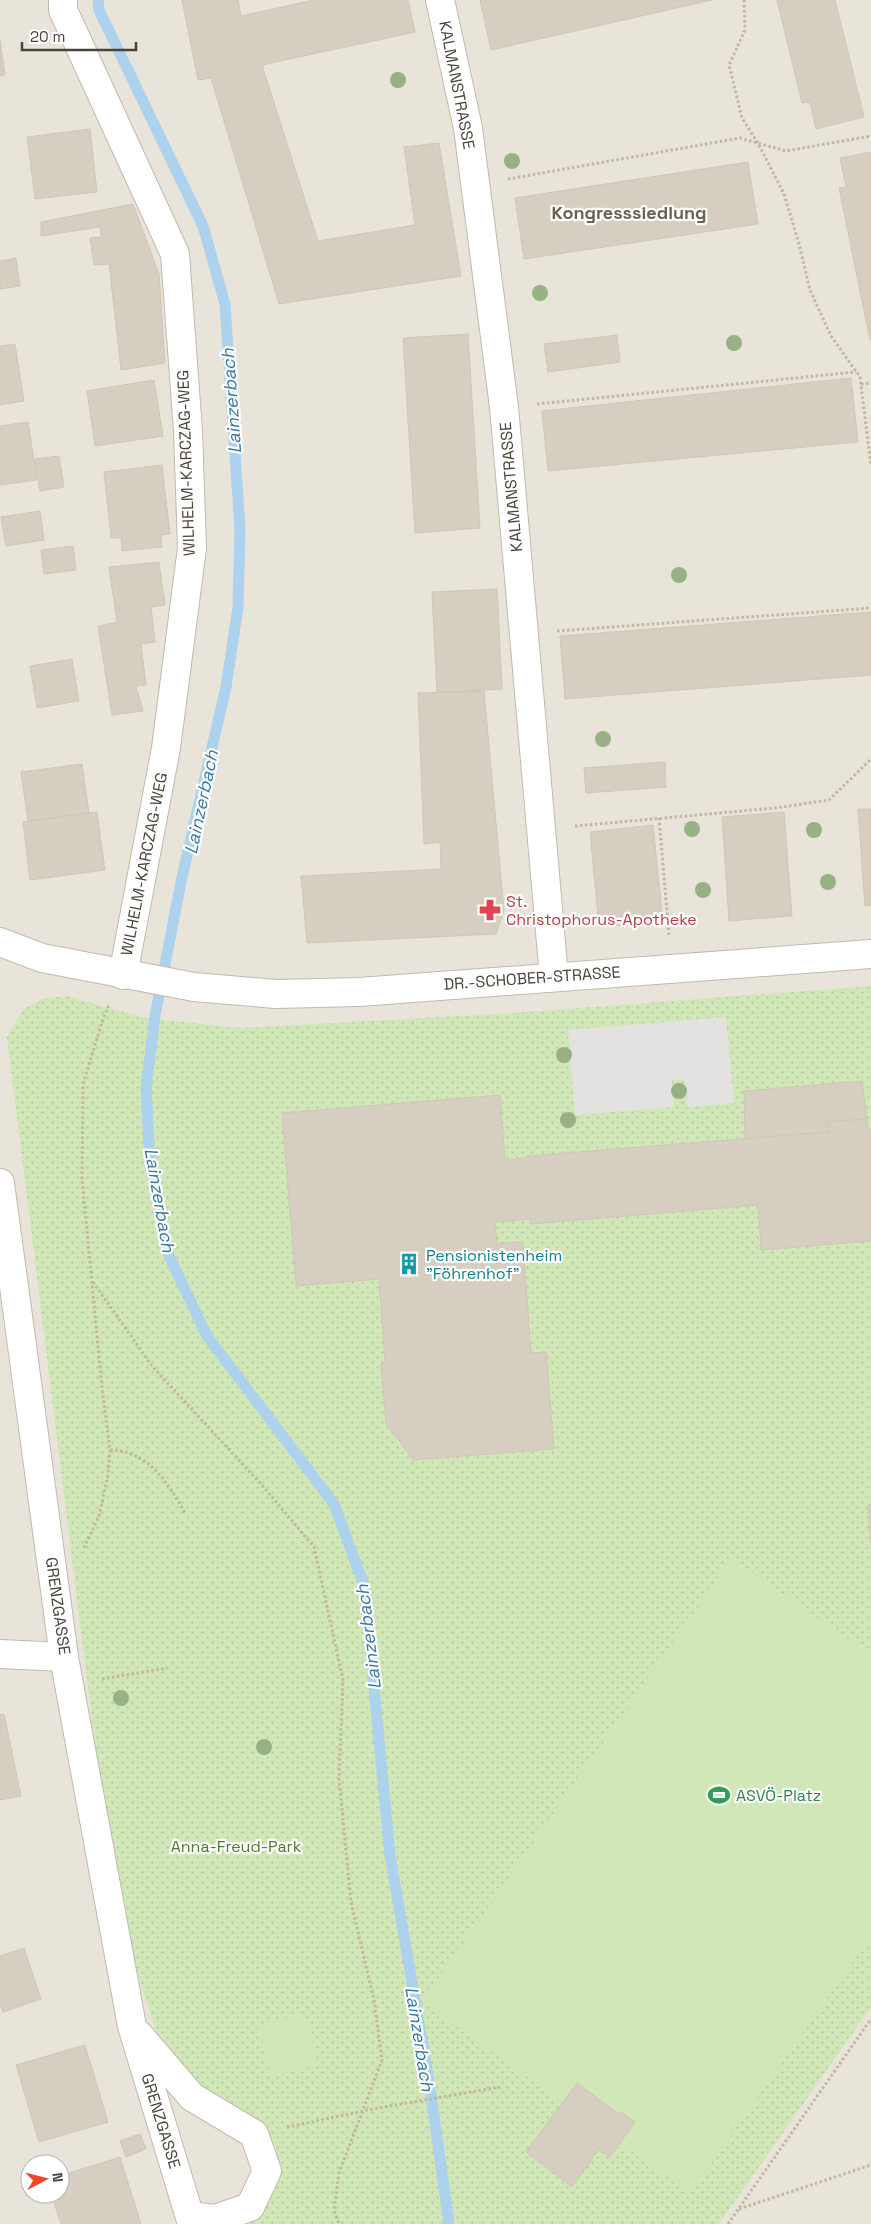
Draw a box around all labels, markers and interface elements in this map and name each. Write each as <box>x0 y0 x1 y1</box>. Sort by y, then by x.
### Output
street label: KALMANSTRASSE <box>434 19 480 151</box>
scale bar <box>22 20 136 52</box>
text: 20 m <box>30 27 65 46</box>
district label: Kongresssiedlung <box>551 201 707 224</box>
water label: Lainzerbach <box>216 347 246 454</box>
street label: WILHELM-KARCZAG-WEG <box>172 369 200 557</box>
street label: KALMANSTRASSE <box>495 421 527 553</box>
water label: Lainzerbach <box>179 747 223 856</box>
street label: WILHELM-KARCZAG-WEG <box>116 771 172 957</box>
place label: St. Christophorus-Apotheke <box>506 891 697 930</box>
pharmacy icon: St. Christophorus-Apotheke <box>477 897 503 923</box>
street label: DR.-SCHOBER-STRASSE <box>443 961 621 995</box>
water label: Lainzerbach <box>140 1146 181 1255</box>
place label: Pensionistenheim "Föhrenhof" <box>426 1245 562 1284</box>
building icon: Pensionistenheim "Föhrenhof" <box>396 1251 422 1277</box>
street label: GRENZGASSE <box>41 1556 75 1656</box>
water label: Lainzerbach <box>350 1582 386 1691</box>
sports icon: ASVÖ-Platz <box>706 1782 732 1808</box>
place label: ASVÖ-Platz <box>736 1785 821 1806</box>
park label: Anna-Freud-Park <box>171 1836 302 1857</box>
water label: Lainzerbach <box>400 1985 440 2094</box>
street label: GRENZGASSE <box>137 2071 185 2171</box>
north arrow <box>20 2154 70 2204</box>
text: N <box>48 2172 67 2183</box>

